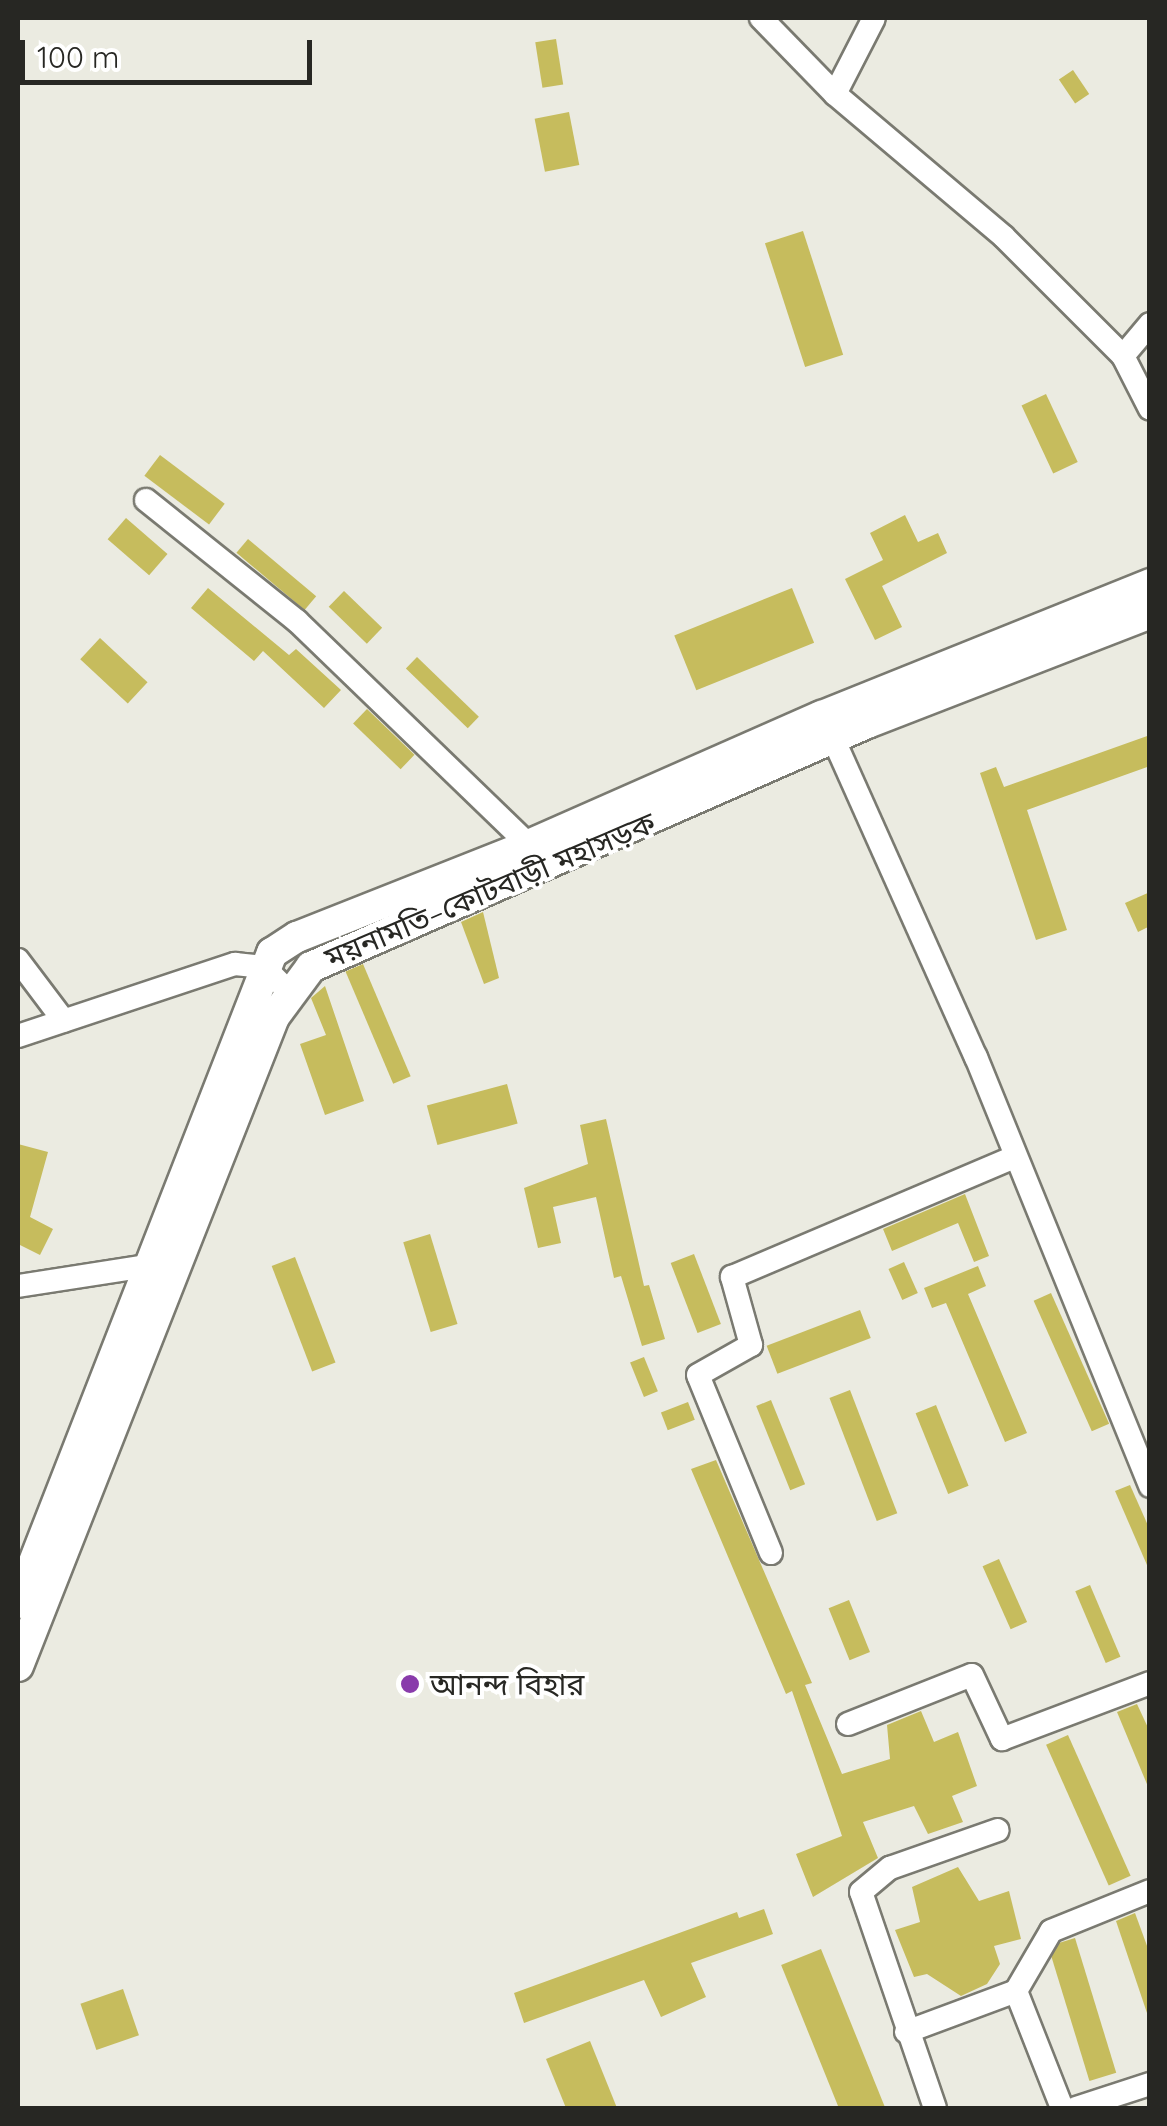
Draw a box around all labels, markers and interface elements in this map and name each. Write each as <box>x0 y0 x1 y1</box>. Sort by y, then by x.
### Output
scale bar <box>25 20 318 82</box>
text: 100 m <box>37 38 119 76</box>
street label: ময়নামতি–কোটবাড়ী মহাসড়ক <box>319 804 661 976</box>
place label: আনন্দ বিহার <box>430 1666 584 1702</box>
marker: আনন্দ বিহার <box>399 1673 421 1695</box>

